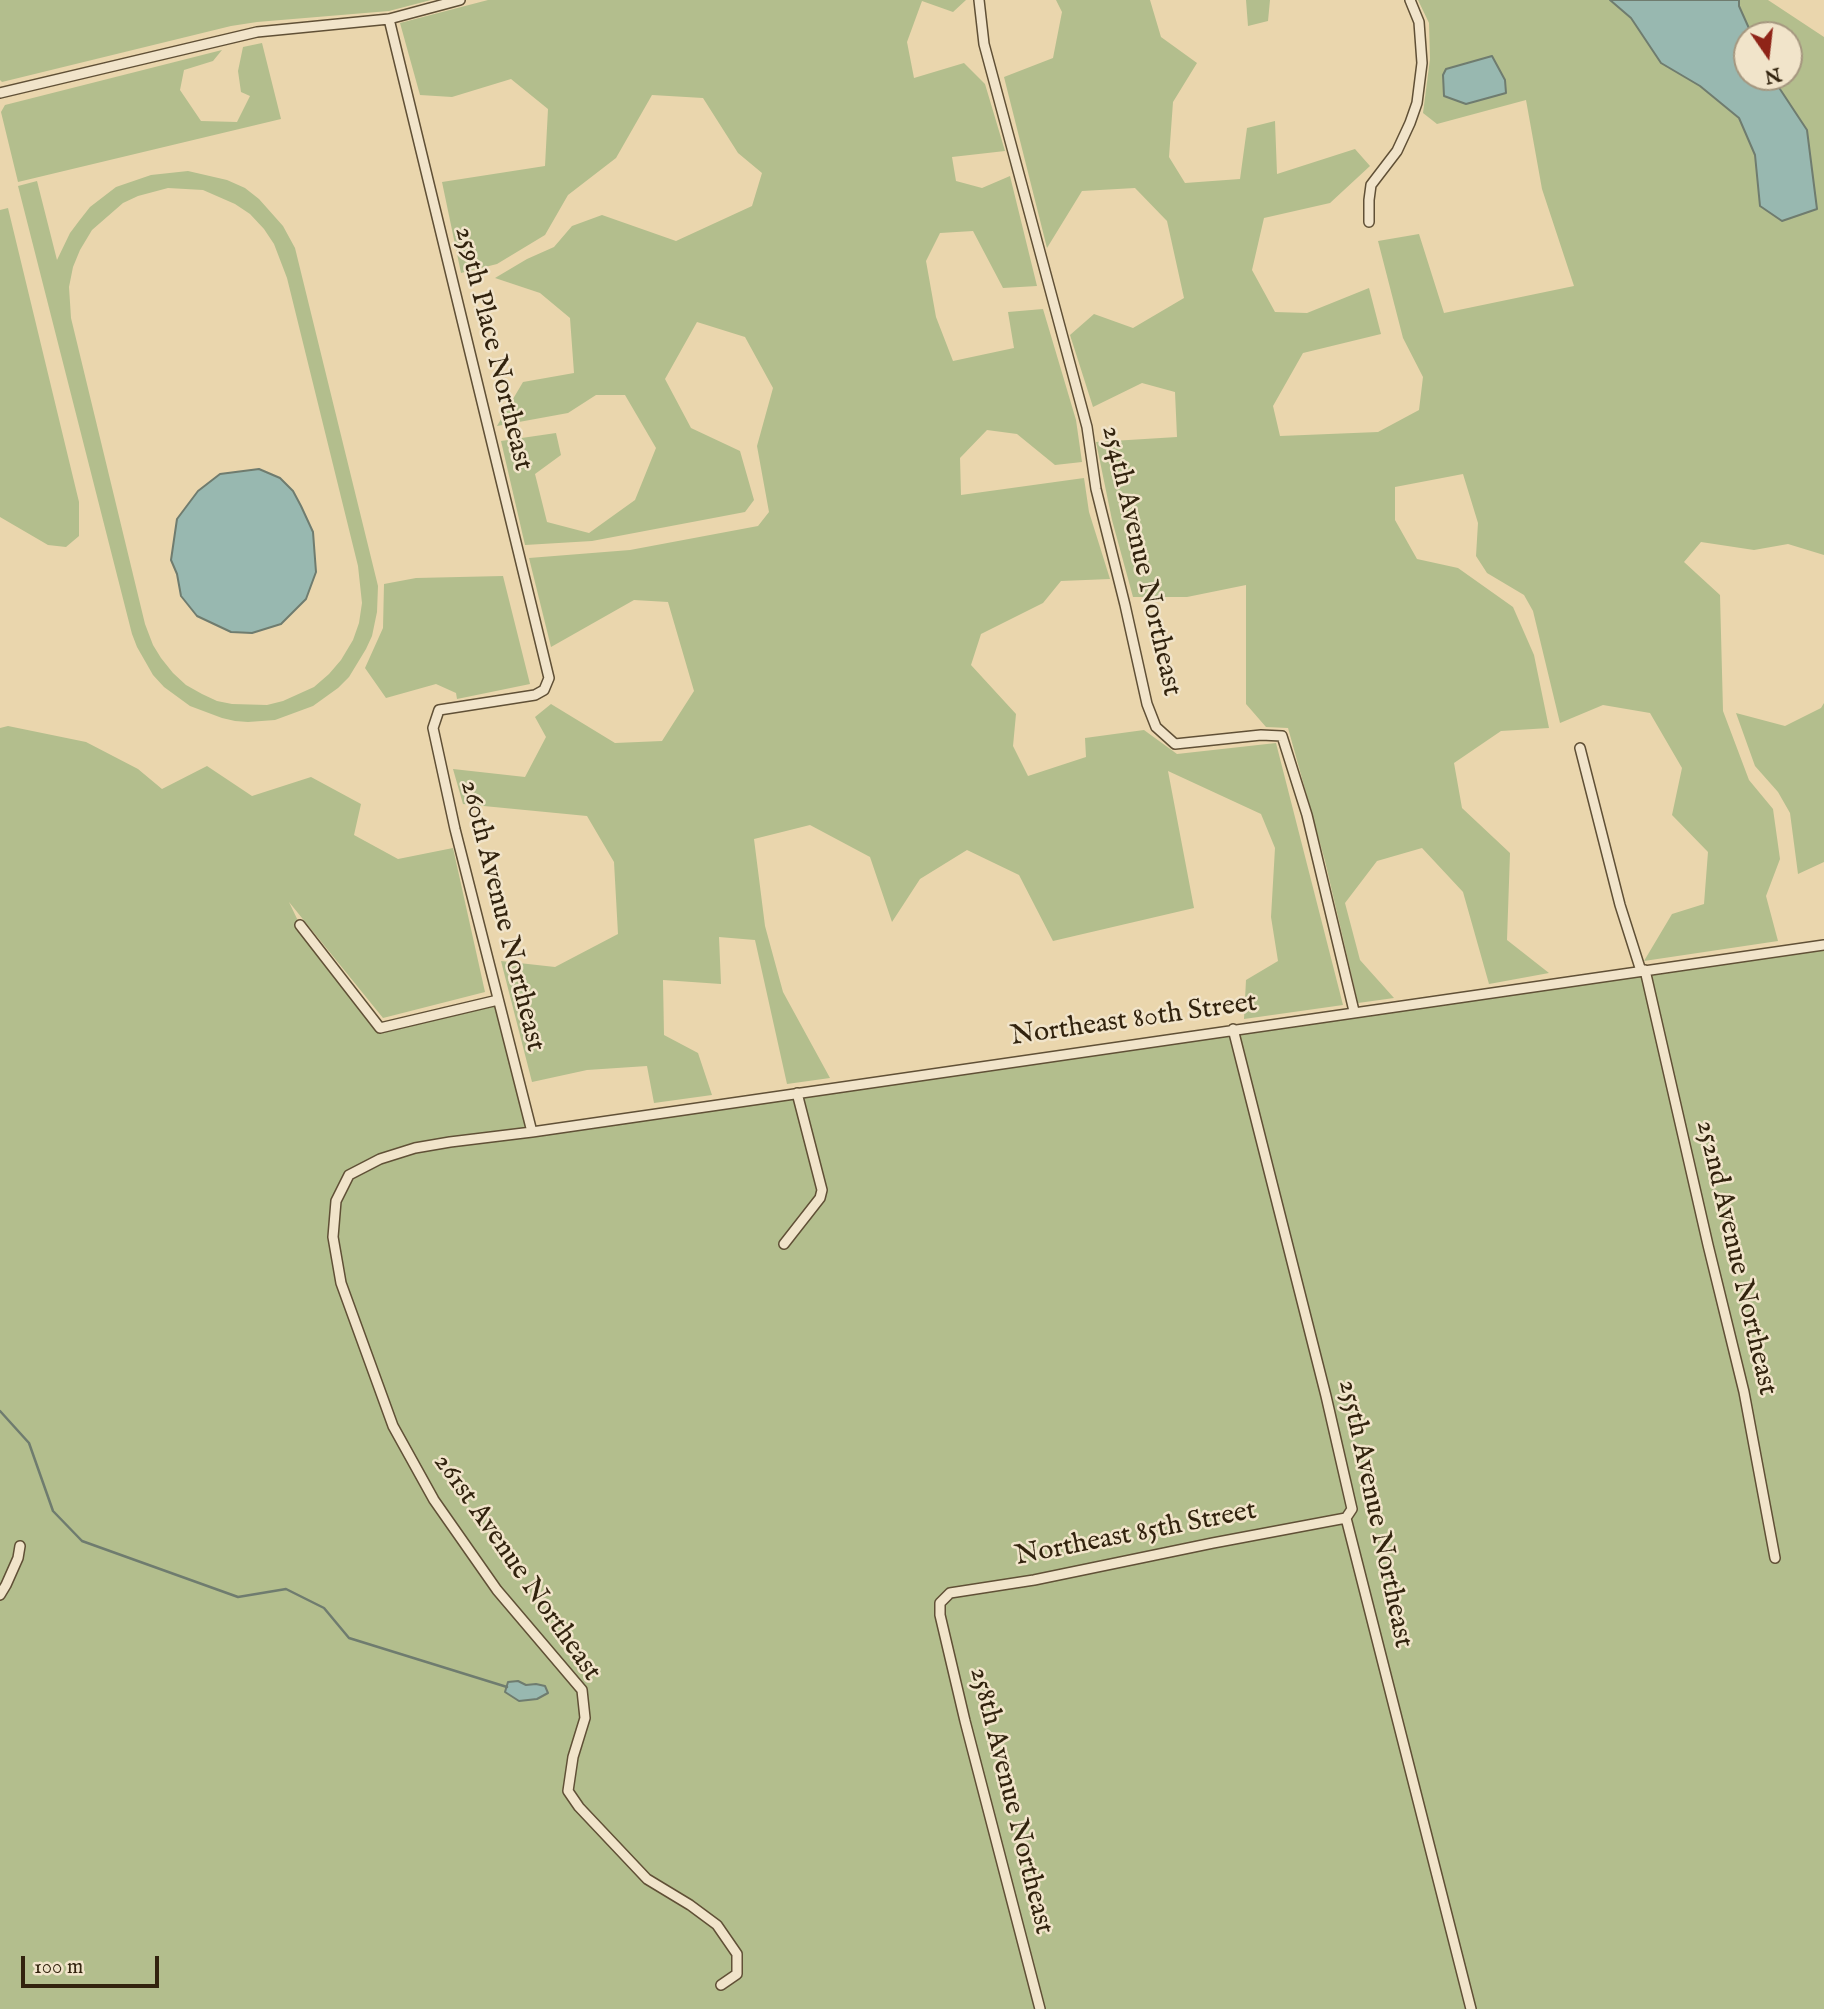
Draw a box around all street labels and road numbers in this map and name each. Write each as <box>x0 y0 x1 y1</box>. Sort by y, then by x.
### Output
street label: 259th Place Northeast <box>445 223 539 475</box>
street label: 254th Avenue Northeast <box>1093 422 1187 700</box>
street label: 260th Avenue Northeast <box>451 777 551 1055</box>
street label: Northeast 80th Street <box>1009 987 1259 1055</box>
street label: 252nd Avenue Northeast <box>1687 1117 1783 1399</box>
street label: 255th Avenue Northeast <box>1329 1377 1419 1651</box>
street label: 261st Avenue Northeast <box>425 1448 607 1688</box>
street label: Northeast 85th Street <box>1013 1495 1259 1575</box>
street label: 258th Avenue Northeast <box>961 1664 1059 1938</box>

